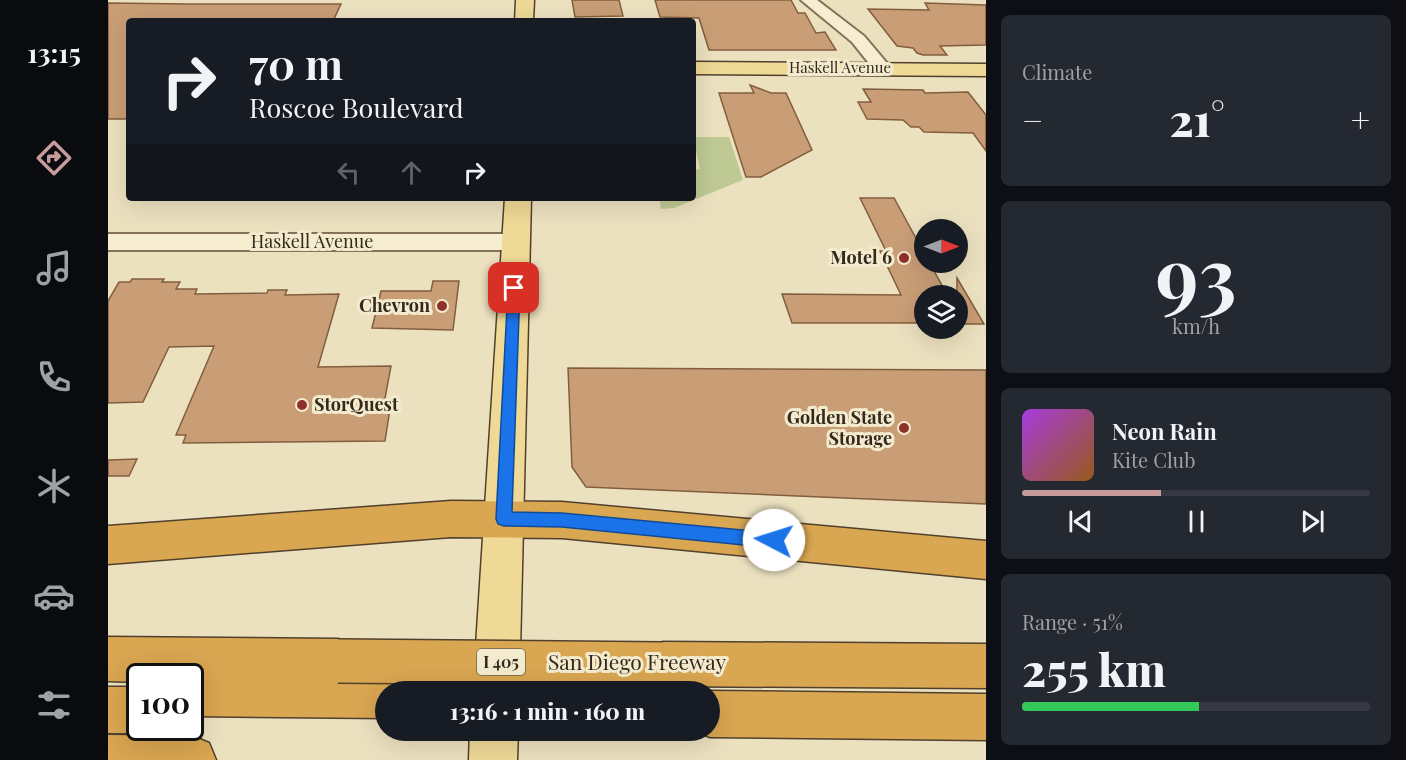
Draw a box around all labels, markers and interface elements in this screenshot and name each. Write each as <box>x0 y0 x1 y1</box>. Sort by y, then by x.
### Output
text: 13:15 <box>27 34 81 70</box>
text: 70 m <box>249 35 343 91</box>
icon: right <box>150 42 228 120</box>
street label: Haskell Avenue <box>789 57 891 77</box>
text: Climate <box>1022 58 1092 85</box>
text: 21° <box>1169 88 1225 148</box>
text: Roscoe Boulevard <box>249 89 464 125</box>
text: − <box>1022 97 1043 141</box>
text: + <box>1351 97 1370 141</box>
icon: directions <box>33 137 75 179</box>
icon: left <box>332 156 365 189</box>
icon: ahead <box>395 156 428 189</box>
icon: right <box>458 156 491 189</box>
north arrow <box>914 219 968 273</box>
map controls <box>914 219 968 339</box>
text: 93 <box>1155 221 1237 325</box>
street label: Haskell Avenue <box>251 229 373 253</box>
place label: Motel 6 <box>830 245 892 269</box>
icon: music <box>33 247 75 289</box>
marker: Motel 6 <box>897 251 911 265</box>
pin <box>488 262 539 313</box>
icon: arrive <box>497 271 530 304</box>
button: layers <box>914 285 968 339</box>
place label: Chevron <box>359 293 430 317</box>
marker: Chevron <box>435 299 449 313</box>
text: km/h <box>1172 312 1220 339</box>
icon: phone <box>33 356 75 398</box>
place label: StorQuest <box>314 392 399 416</box>
marker: StorQuest <box>295 398 309 412</box>
place label: Golden State Storage <box>787 405 892 450</box>
text: Neon Rain <box>1112 416 1217 446</box>
marker: Golden State Storage <box>897 421 911 435</box>
text: Kite Club <box>1112 446 1196 473</box>
icon: climate <box>33 465 75 507</box>
icon: previous <box>1064 505 1097 538</box>
icon: pause <box>1180 505 1213 538</box>
icon: next <box>1296 505 1329 538</box>
position arrow <box>742 508 806 572</box>
icon: car <box>33 575 75 617</box>
text: Range · 51% <box>1022 608 1123 635</box>
text: 255 km <box>1022 638 1166 698</box>
street label: San Diego Freeway <box>548 647 726 675</box>
road number: I 405 <box>477 649 525 675</box>
speed limit sign: 100 <box>126 663 204 741</box>
icon: filters <box>33 684 75 726</box>
text: 13:16 · 1 min · 160 m <box>450 696 645 726</box>

